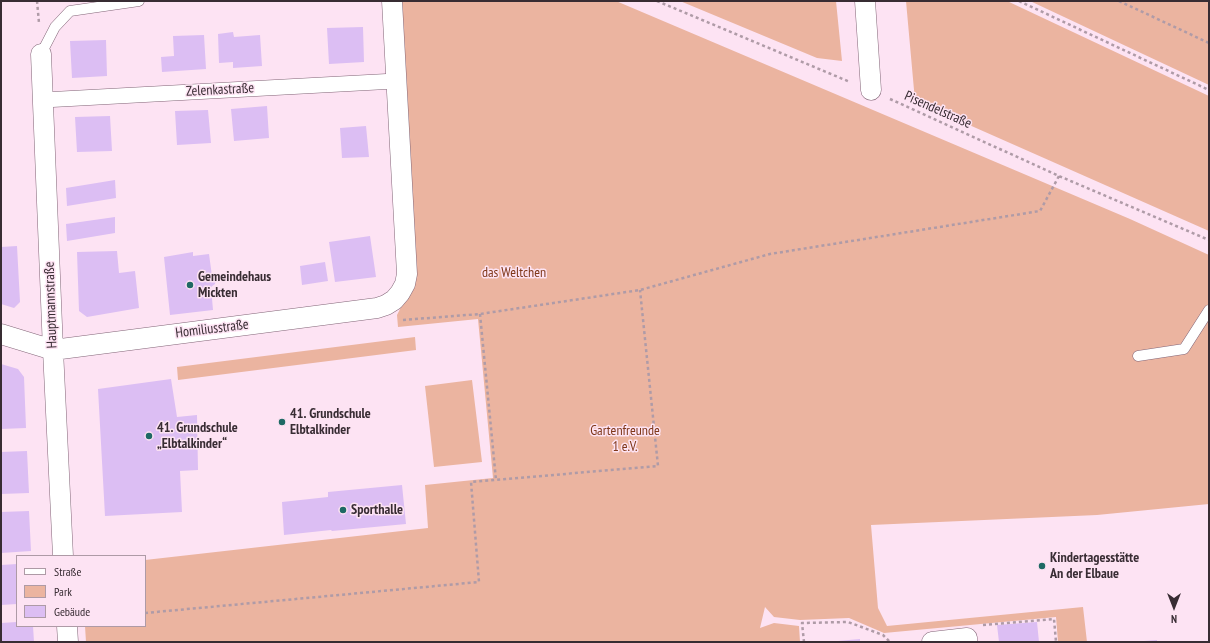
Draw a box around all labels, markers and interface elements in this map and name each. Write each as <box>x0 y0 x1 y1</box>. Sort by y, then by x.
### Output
street label: Zelenkastraße <box>185 80 255 100</box>
street label: Pisendelstraße <box>902 88 974 132</box>
street label: Hauptmannstraße <box>41 261 61 349</box>
park label: das Weltchen <box>482 265 546 281</box>
place label: Gemeindehaus Mickten <box>198 269 271 302</box>
marker: Gemeindehaus Mickten <box>185 280 195 290</box>
street label: Homiliusstraße <box>175 316 249 342</box>
place label: 41. Grundschule Elbtalkinder <box>290 406 371 438</box>
marker: 41. Grundschule Elbtalkinder <box>277 417 287 427</box>
place label: 41. Grundschule „Elbtalkinder“ <box>157 420 238 452</box>
park label: Gartenfreunde 1 e.V. <box>590 423 660 456</box>
marker: 41. Grundschule „Elbtalkinder“ <box>144 431 154 441</box>
place label: Sporthalle <box>351 502 403 518</box>
marker: Sporthalle <box>338 505 348 515</box>
place label: Kindertagesstätte An der Elbaue <box>1050 550 1139 582</box>
legend <box>16 555 146 627</box>
marker: Kindertagesstätte An der Elbaue <box>1037 561 1047 571</box>
text: Straße <box>54 564 81 579</box>
text: Park <box>54 584 72 599</box>
north arrow <box>1154 587 1194 627</box>
text: Gebäude <box>54 604 90 619</box>
text: N <box>1171 612 1177 626</box>

